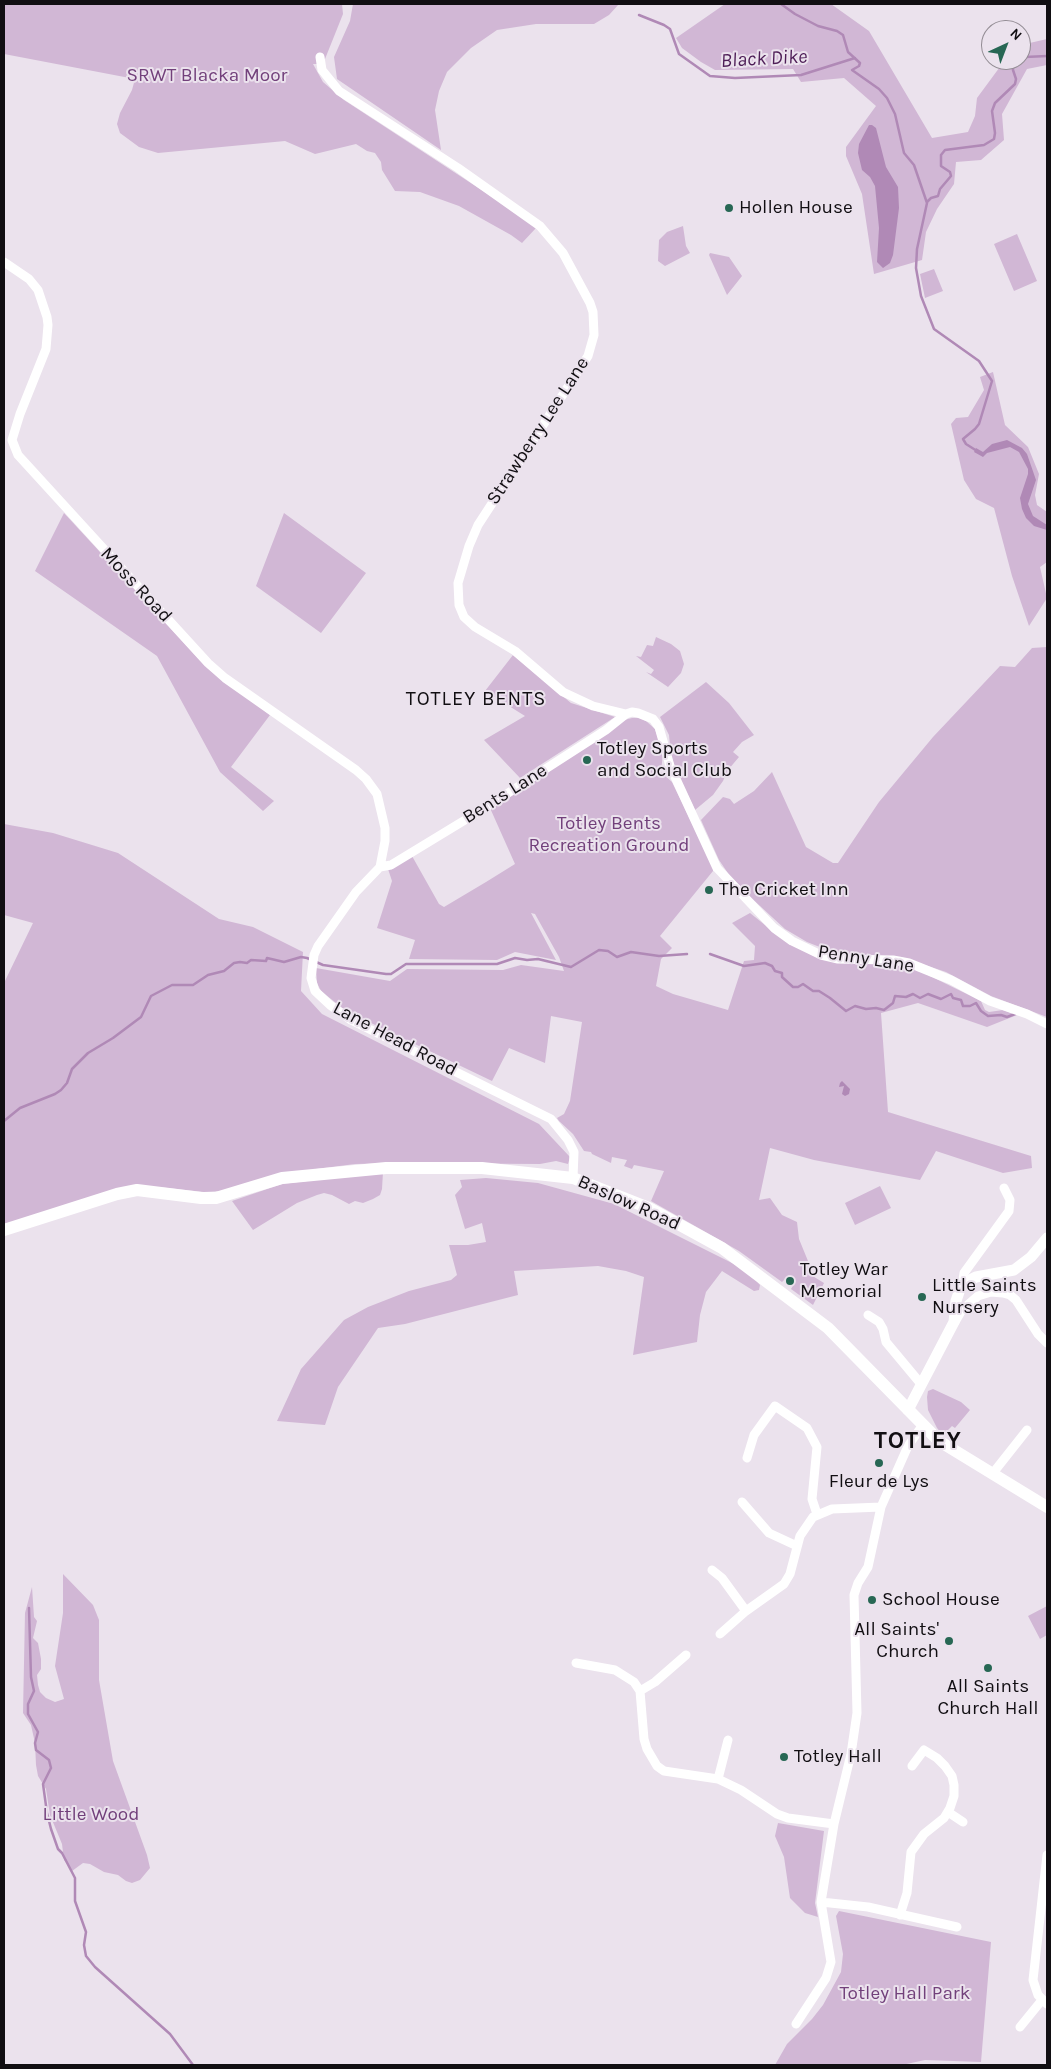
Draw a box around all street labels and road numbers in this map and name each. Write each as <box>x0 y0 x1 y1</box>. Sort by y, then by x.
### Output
street label: Strawberry Lee Lane <box>482 353 594 509</box>
street label: Moss Road <box>95 543 177 627</box>
street label: Bents Lane <box>459 759 551 829</box>
street label: Penny Lane <box>816 940 916 978</box>
street label: Lane Head Road <box>329 997 461 1081</box>
street label: Baslow Road <box>574 1170 684 1236</box>

